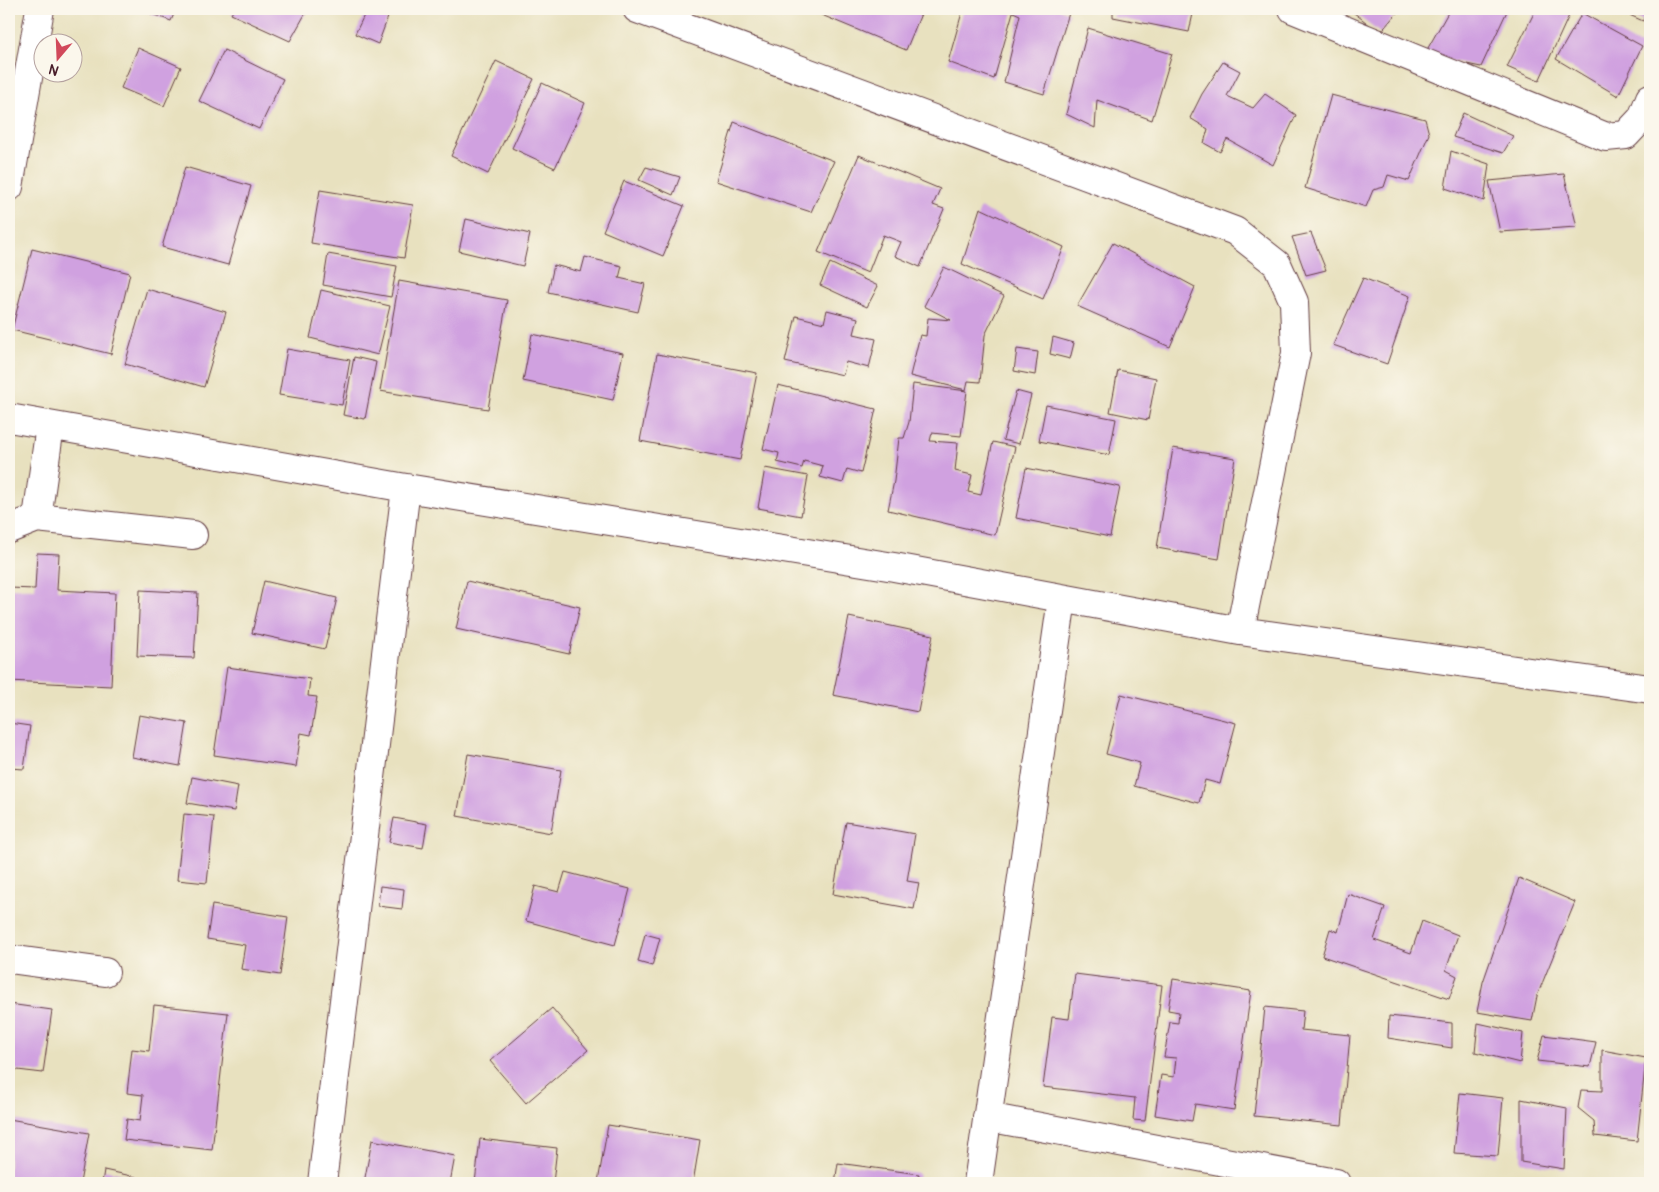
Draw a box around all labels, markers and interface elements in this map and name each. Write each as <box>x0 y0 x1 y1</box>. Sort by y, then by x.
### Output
north arrow <box>32 32 82 82</box>
text: N <box>47 60 61 79</box>

